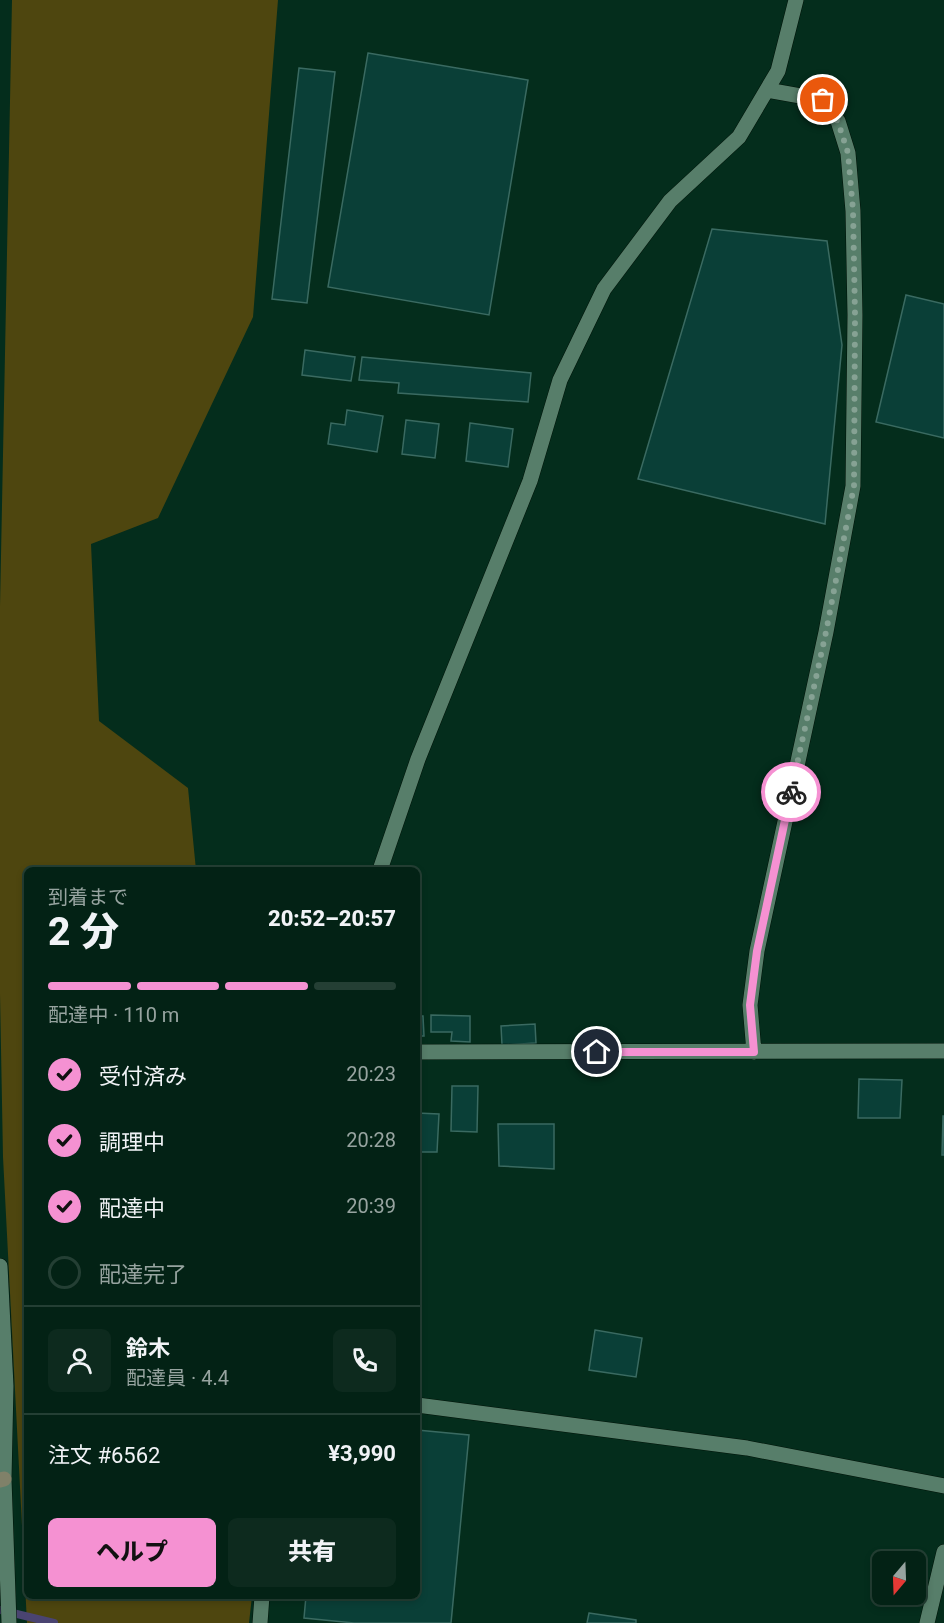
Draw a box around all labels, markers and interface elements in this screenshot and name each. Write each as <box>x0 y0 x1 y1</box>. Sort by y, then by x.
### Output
pin <box>797 74 848 125</box>
icon: bag <box>806 83 839 116</box>
courier <box>761 762 821 822</box>
icon: bike <box>775 776 808 809</box>
text: 到着まで <box>48 885 128 909</box>
text: 20:52–20:57 <box>268 906 396 931</box>
text: 2 分 <box>48 909 119 955</box>
text: 配達中 · 110 m <box>48 1003 179 1027</box>
pin <box>571 1026 622 1077</box>
icon: home <box>580 1035 613 1068</box>
icon: check <box>48 1058 81 1091</box>
text: 20:23 <box>346 1062 396 1086</box>
text: 受付済み <box>99 1064 187 1089</box>
icon: check <box>48 1124 81 1157</box>
text: 20:28 <box>346 1128 396 1152</box>
text: 調理中 <box>99 1130 165 1155</box>
icon: check <box>48 1190 81 1223</box>
text: 20:39 <box>346 1194 396 1218</box>
text: 配達中 <box>99 1196 165 1221</box>
text: 配達完了 <box>99 1262 187 1287</box>
button: person <box>48 1329 111 1392</box>
button: phone <box>333 1329 396 1392</box>
text: 鈴木 <box>126 1336 170 1361</box>
text: 配達員 · 4.4 <box>126 1366 229 1390</box>
text: ¥3,990 <box>328 1441 396 1466</box>
text: 注文 #6562 <box>48 1443 160 1468</box>
button: ヘルプ <box>48 1518 216 1587</box>
button: 共有 <box>228 1518 396 1587</box>
north arrow <box>872 1551 926 1605</box>
map controls <box>872 1551 926 1605</box>

